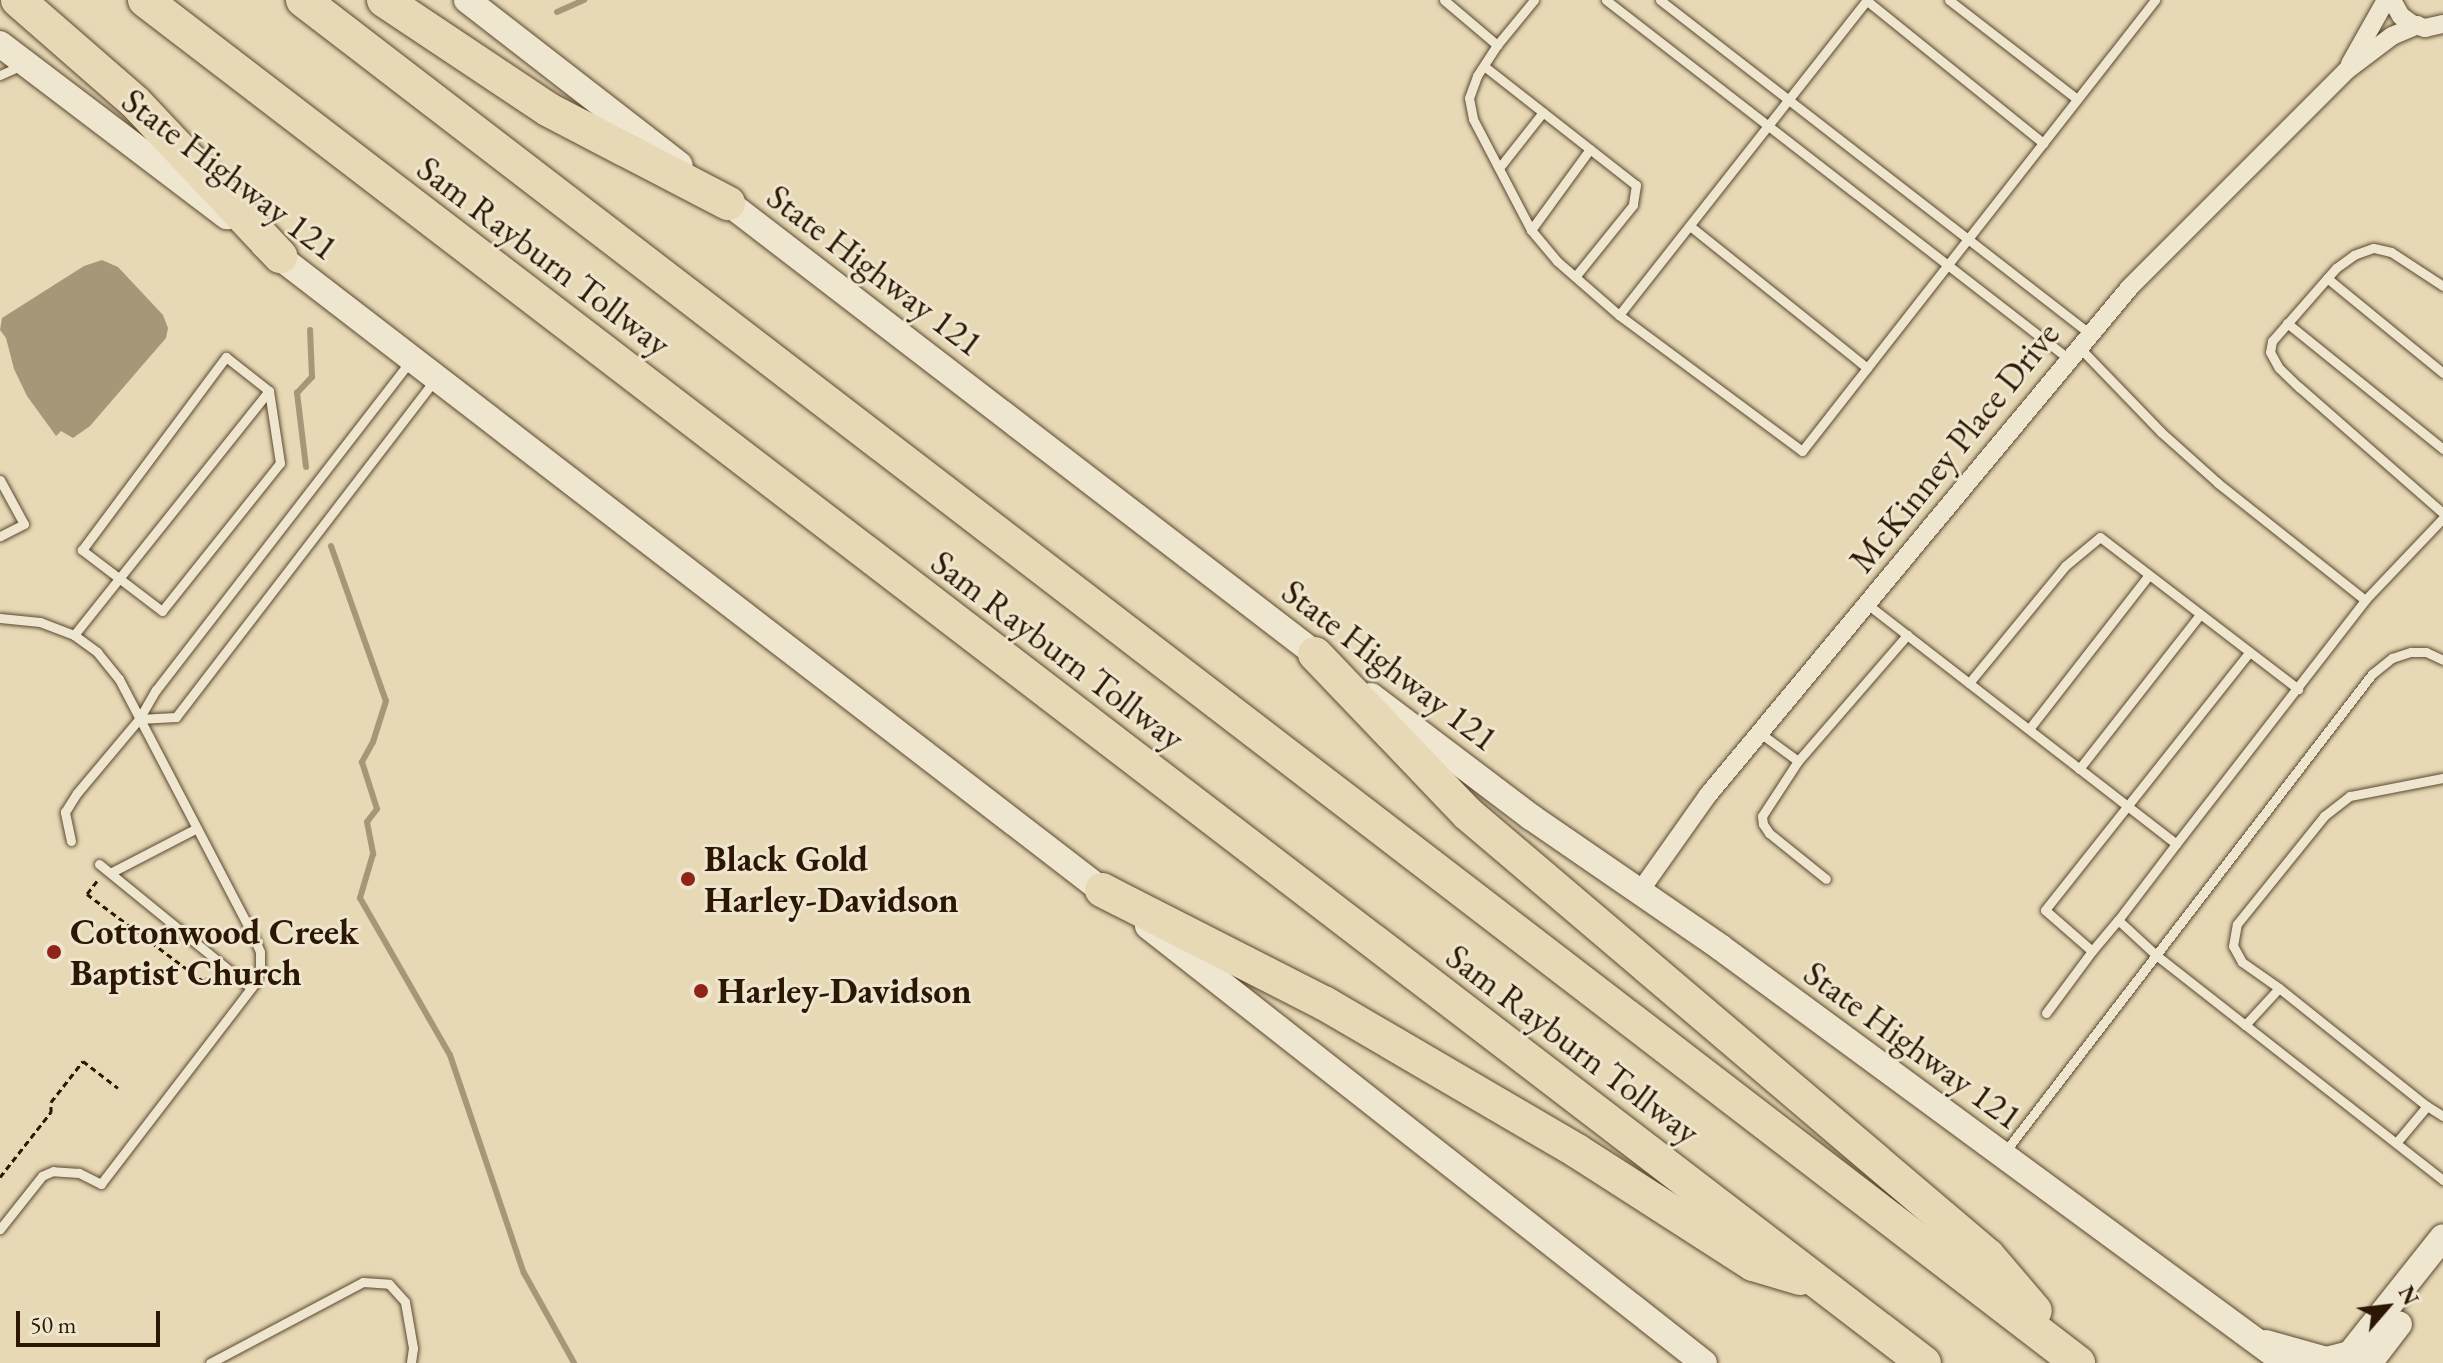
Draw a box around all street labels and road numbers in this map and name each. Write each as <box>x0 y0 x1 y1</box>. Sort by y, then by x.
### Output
street label: State Highway 121 <box>114 79 346 269</box>
street label: Sam Rayburn Tollway <box>409 147 679 365</box>
street label: State Highway 121 <box>759 175 991 365</box>
street label: McKinney Place Drive <box>1840 313 2068 581</box>
street label: Sam Rayburn Tollway <box>923 541 1193 759</box>
street label: State Highway 121 <box>1274 570 1506 760</box>
street label: Sam Rayburn Tollway <box>1438 935 1708 1153</box>
street label: State Highway 121 <box>1795 951 2031 1139</box>

